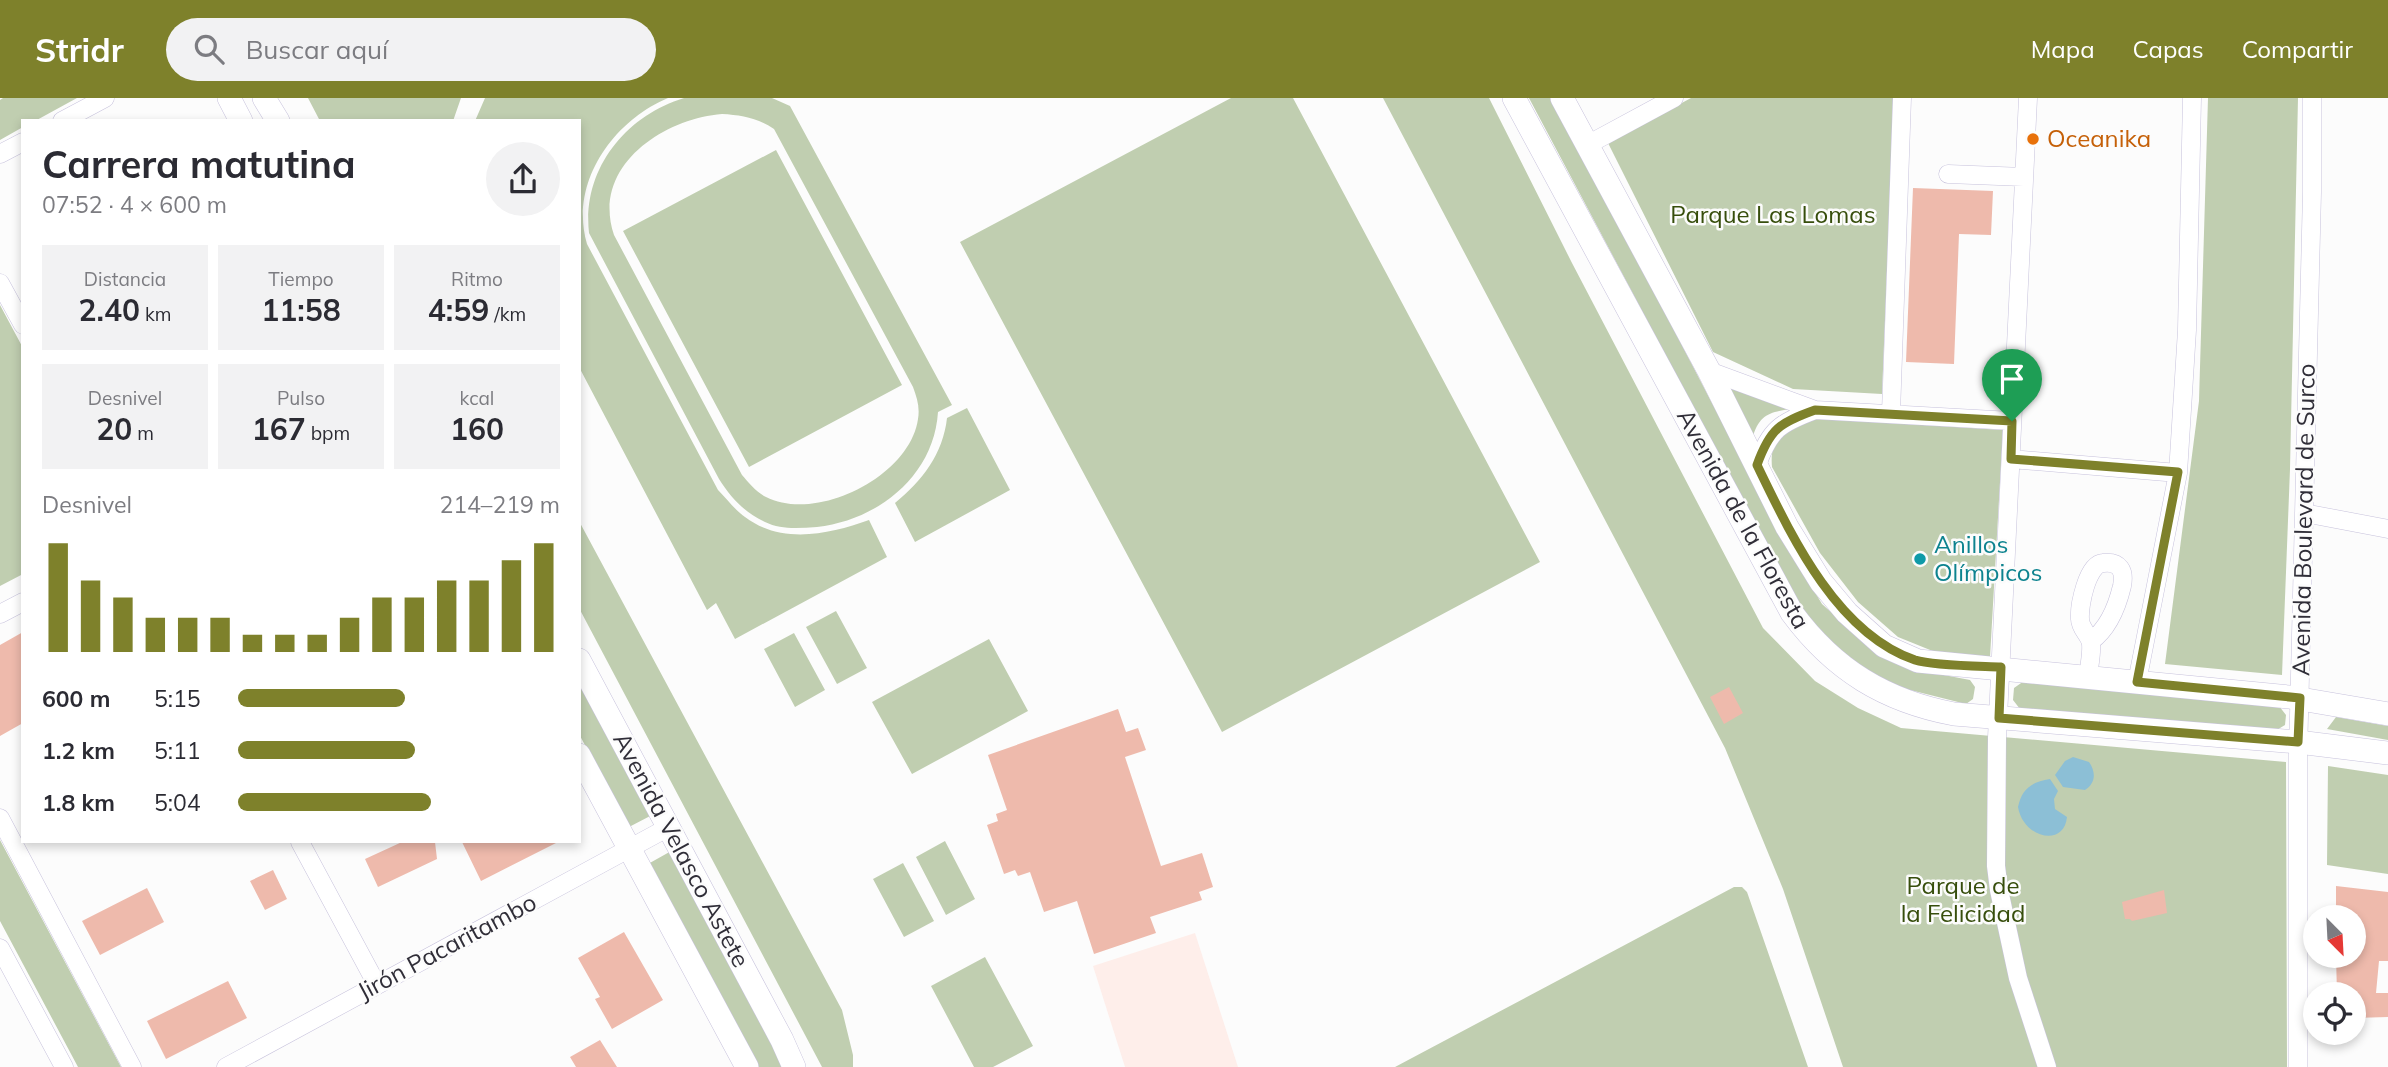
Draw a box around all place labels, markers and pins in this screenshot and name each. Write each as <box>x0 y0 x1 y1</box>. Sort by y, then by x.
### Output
place label: Oceanika <box>2047 123 2151 153</box>
marker: Oceanika <box>2025 131 2041 147</box>
pin <box>1982 349 2042 421</box>
place label: Anillos Olímpicos <box>1934 529 2042 587</box>
marker: Anillos Olímpicos <box>1912 551 1928 567</box>

